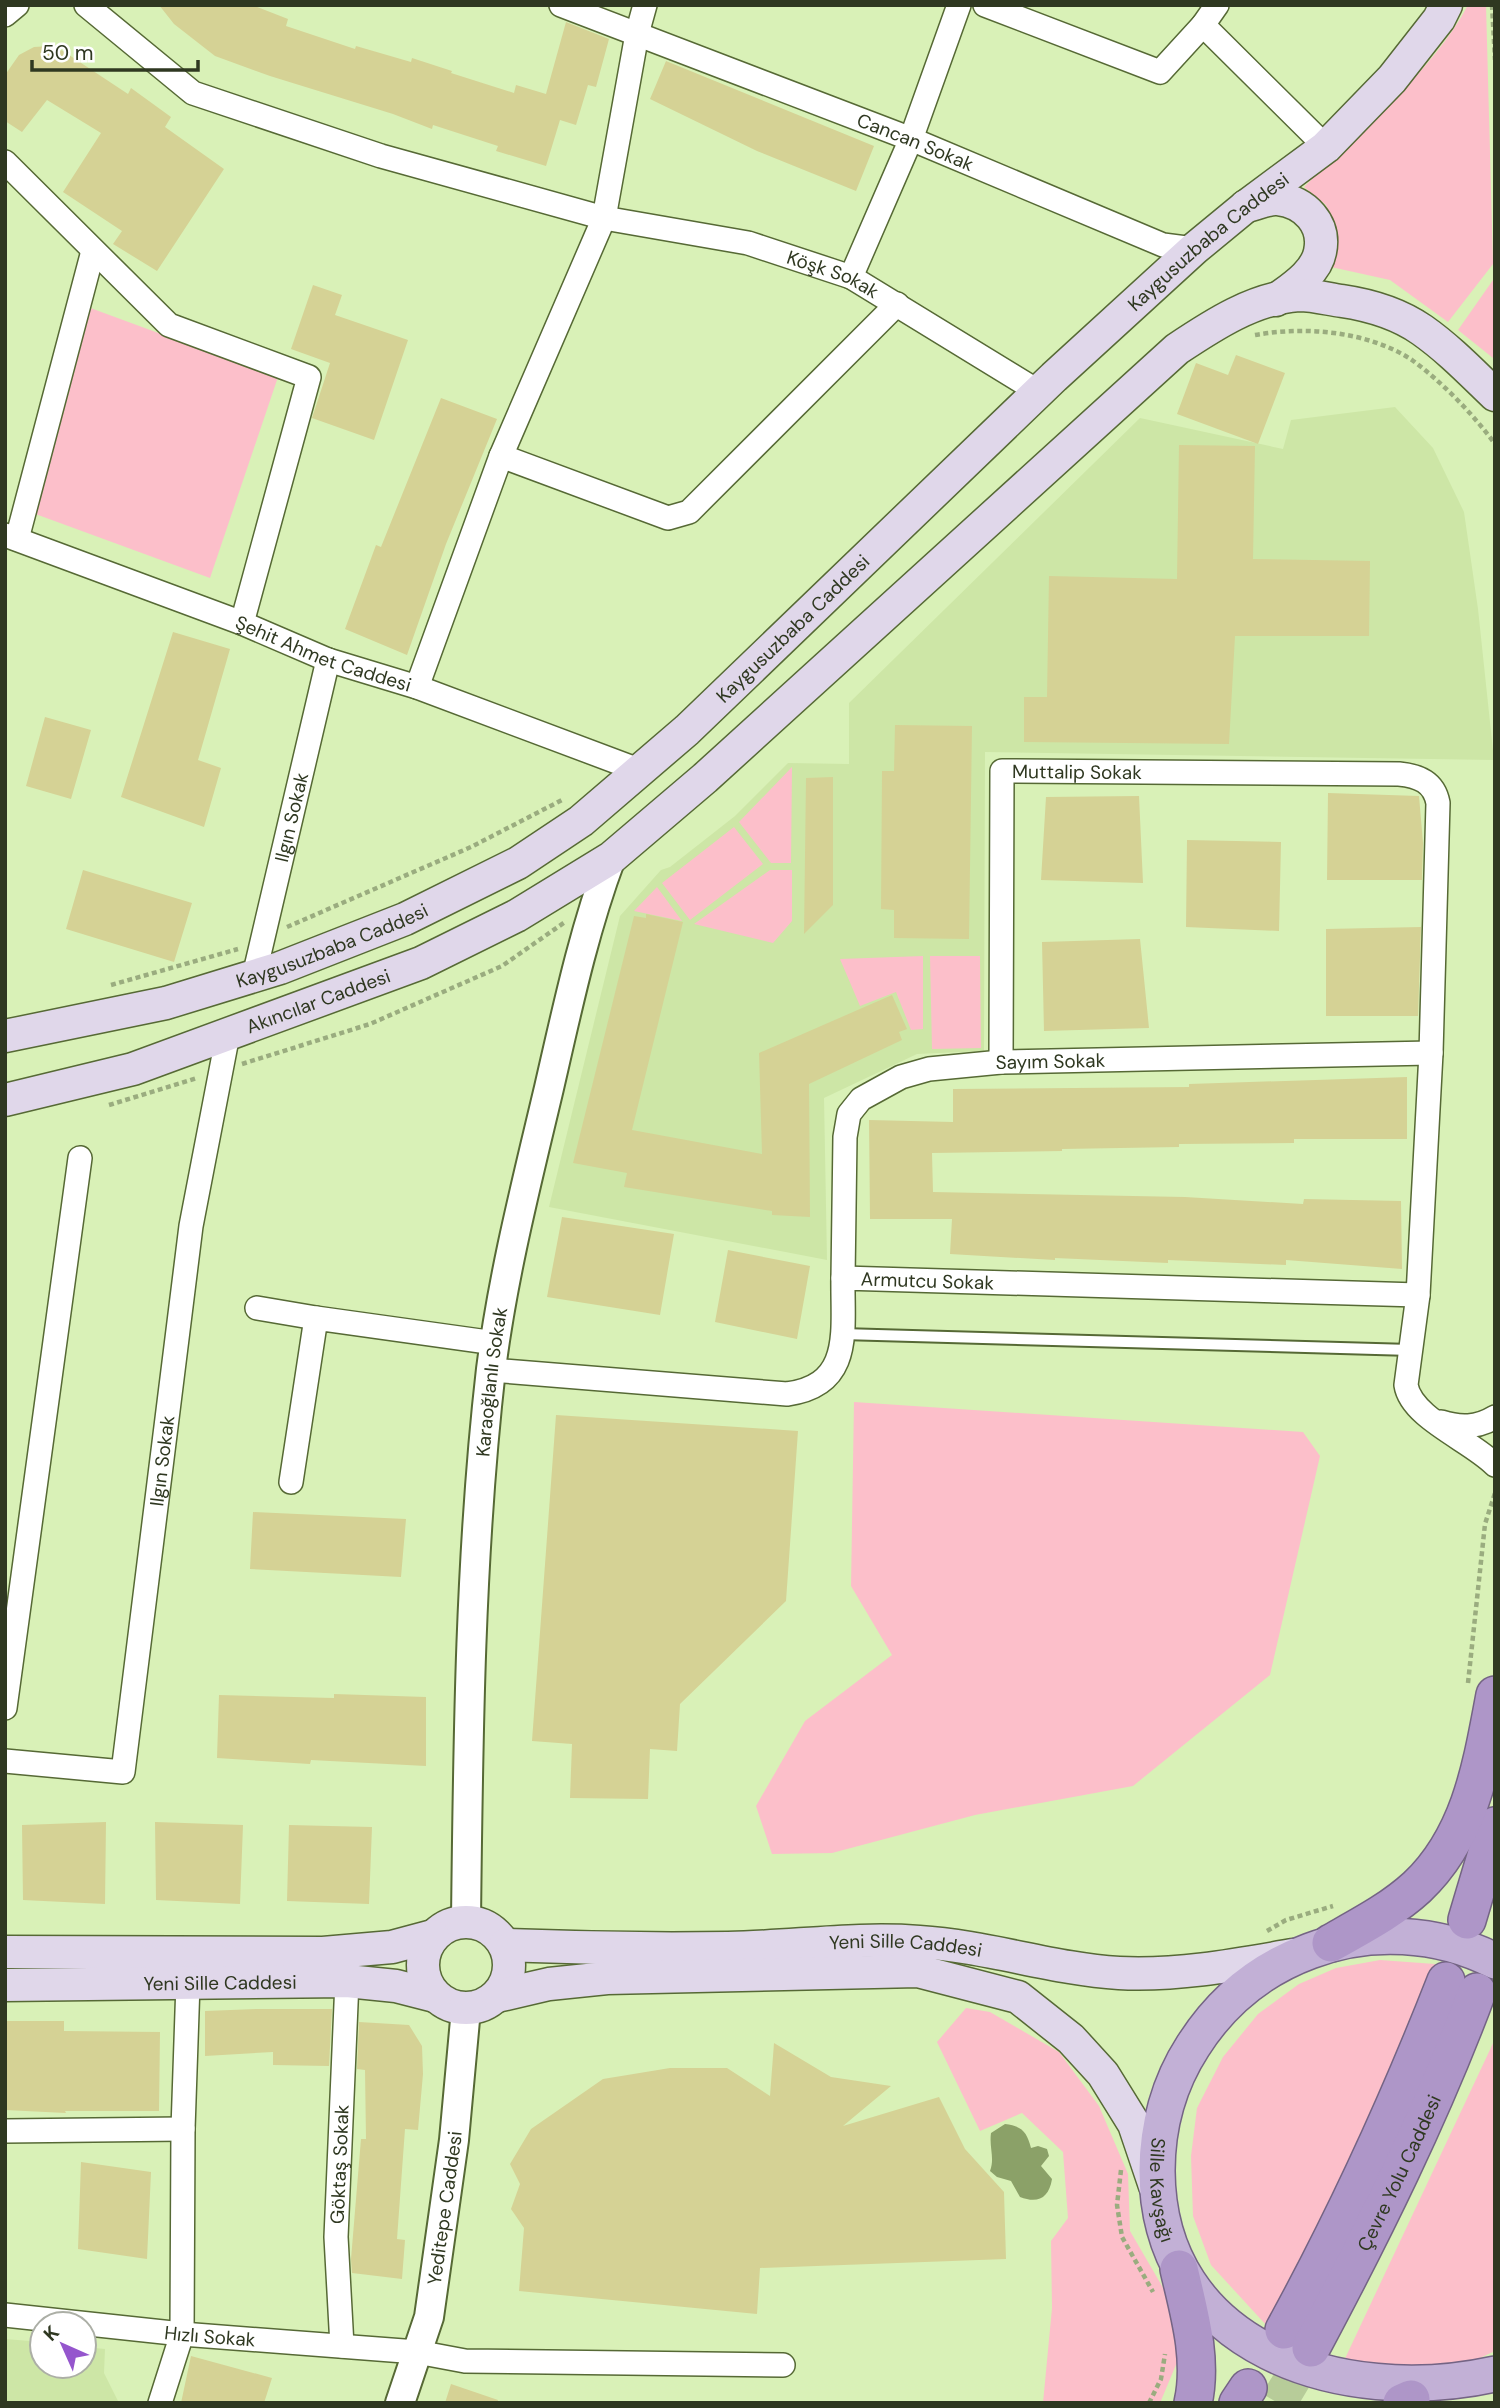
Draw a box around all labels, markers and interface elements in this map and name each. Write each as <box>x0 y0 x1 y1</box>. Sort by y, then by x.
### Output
scale bar <box>32 28 198 72</box>
text: 50 m <box>42 39 93 67</box>
street label: Cancan Sokak <box>854 107 978 177</box>
street label: Kaygusuzbaba Caddesi <box>1122 166 1294 316</box>
street label: Köşk Sokak <box>784 244 884 304</box>
street label: Kaygusuzbaba Caddesi <box>711 549 875 708</box>
street label: Şehit Ahmet Caddesi <box>232 609 414 697</box>
street label: Muttalip Sokak <box>1012 759 1142 785</box>
street label: Ilgın Sokak <box>269 770 314 865</box>
street label: Kaygusuzbaba Caddesi <box>233 897 432 993</box>
street label: Akıncılar Caddesi <box>243 963 394 1039</box>
street label: Sayım Sokak <box>995 1047 1106 1075</box>
street label: Armutcu Sokak <box>860 1266 995 1295</box>
street label: Karaoğlanlı Sokak <box>470 1305 513 1458</box>
street label: Ilgın Sokak <box>144 1414 180 1508</box>
street label: Yeni Sille Caddesi <box>828 1928 984 1962</box>
street label: Yeni Sille Caddesi <box>143 1969 297 1996</box>
street label: Çevre Yolu Caddesi <box>1351 2091 1446 2255</box>
street label: Göktaş Sokak <box>324 2104 354 2224</box>
street label: Yeditepe Caddesi <box>421 2130 467 2286</box>
street label: Sille Kavşağı <box>1144 2136 1180 2245</box>
north arrow <box>28 2310 98 2380</box>
text: K <box>38 2320 65 2347</box>
street label: Hızlı Sokak <box>163 2320 257 2352</box>

